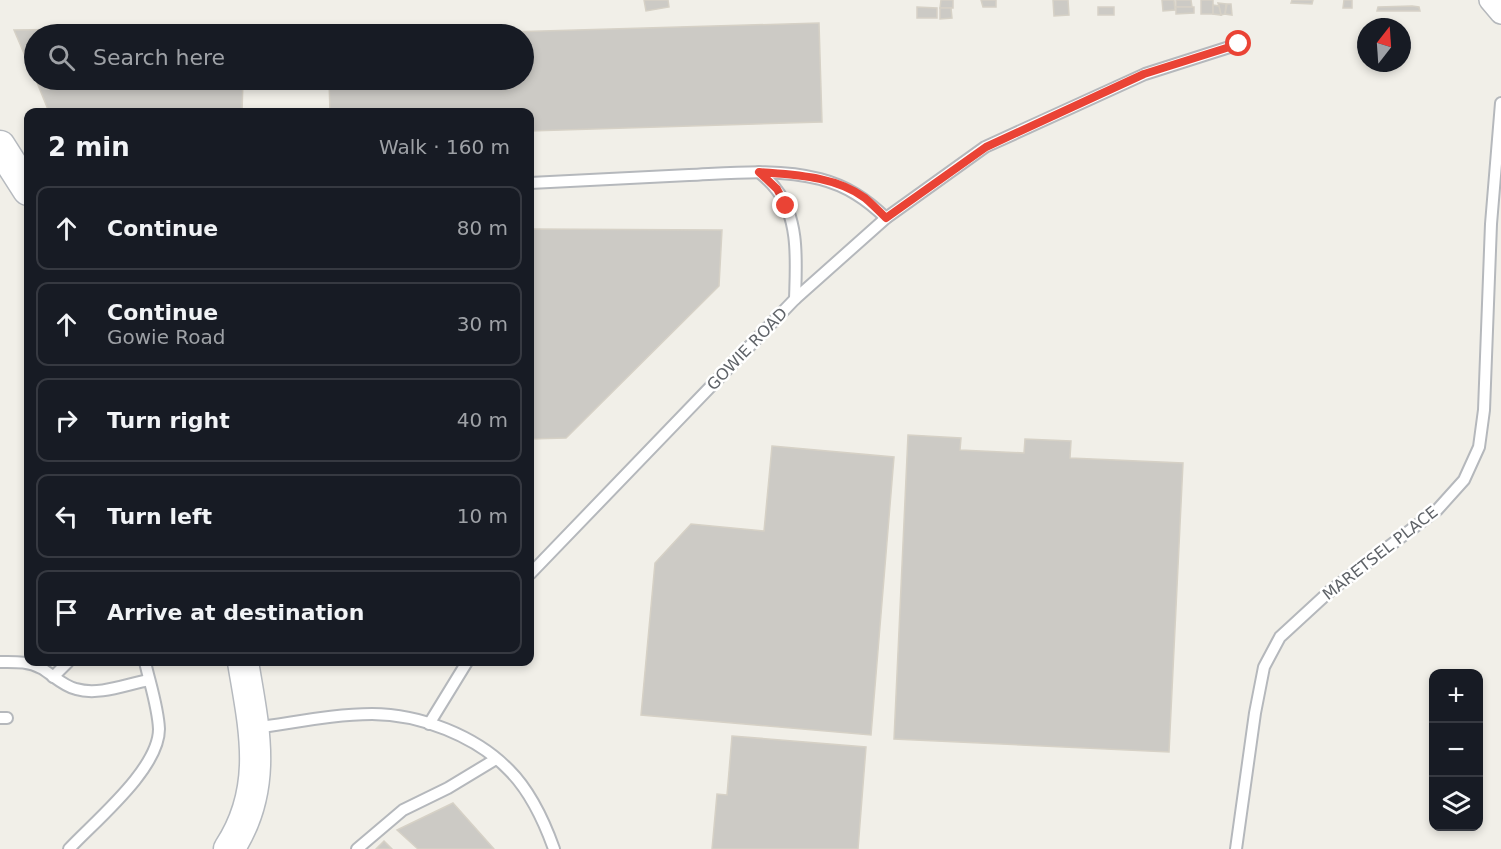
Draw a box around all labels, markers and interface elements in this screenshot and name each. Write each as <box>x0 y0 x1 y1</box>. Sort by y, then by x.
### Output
north arrow <box>1357 18 1411 72</box>
search box <box>24 24 534 90</box>
route start <box>1225 30 1251 56</box>
icon: search <box>45 41 78 74</box>
text: Search here <box>93 45 225 70</box>
text: 2 min <box>48 132 130 162</box>
text: Walk · 160 m <box>379 135 510 159</box>
route end <box>772 192 798 218</box>
icon: ahead <box>50 212 83 245</box>
text: Continue <box>107 216 218 241</box>
text: 80 m <box>457 216 508 240</box>
text: Continue <box>107 300 218 325</box>
street label: GOWIE ROAD <box>703 304 791 394</box>
icon: ahead <box>50 308 83 341</box>
text: 30 m <box>457 312 508 336</box>
text: Gowie Road <box>107 325 226 349</box>
icon: right <box>50 404 83 437</box>
text: Turn right <box>107 408 230 433</box>
text: 40 m <box>457 408 508 432</box>
icon: left <box>50 500 83 533</box>
street label: MARETSEL PLACE <box>1319 502 1441 604</box>
text: Turn left <box>107 504 212 529</box>
text: 10 m <box>457 504 508 528</box>
icon: arrive <box>50 596 83 629</box>
text: Arrive at destination <box>107 600 364 625</box>
map controls <box>1429 669 1483 831</box>
button: + <box>1429 669 1483 723</box>
button: − <box>1429 723 1483 777</box>
button: layers <box>1429 777 1483 831</box>

